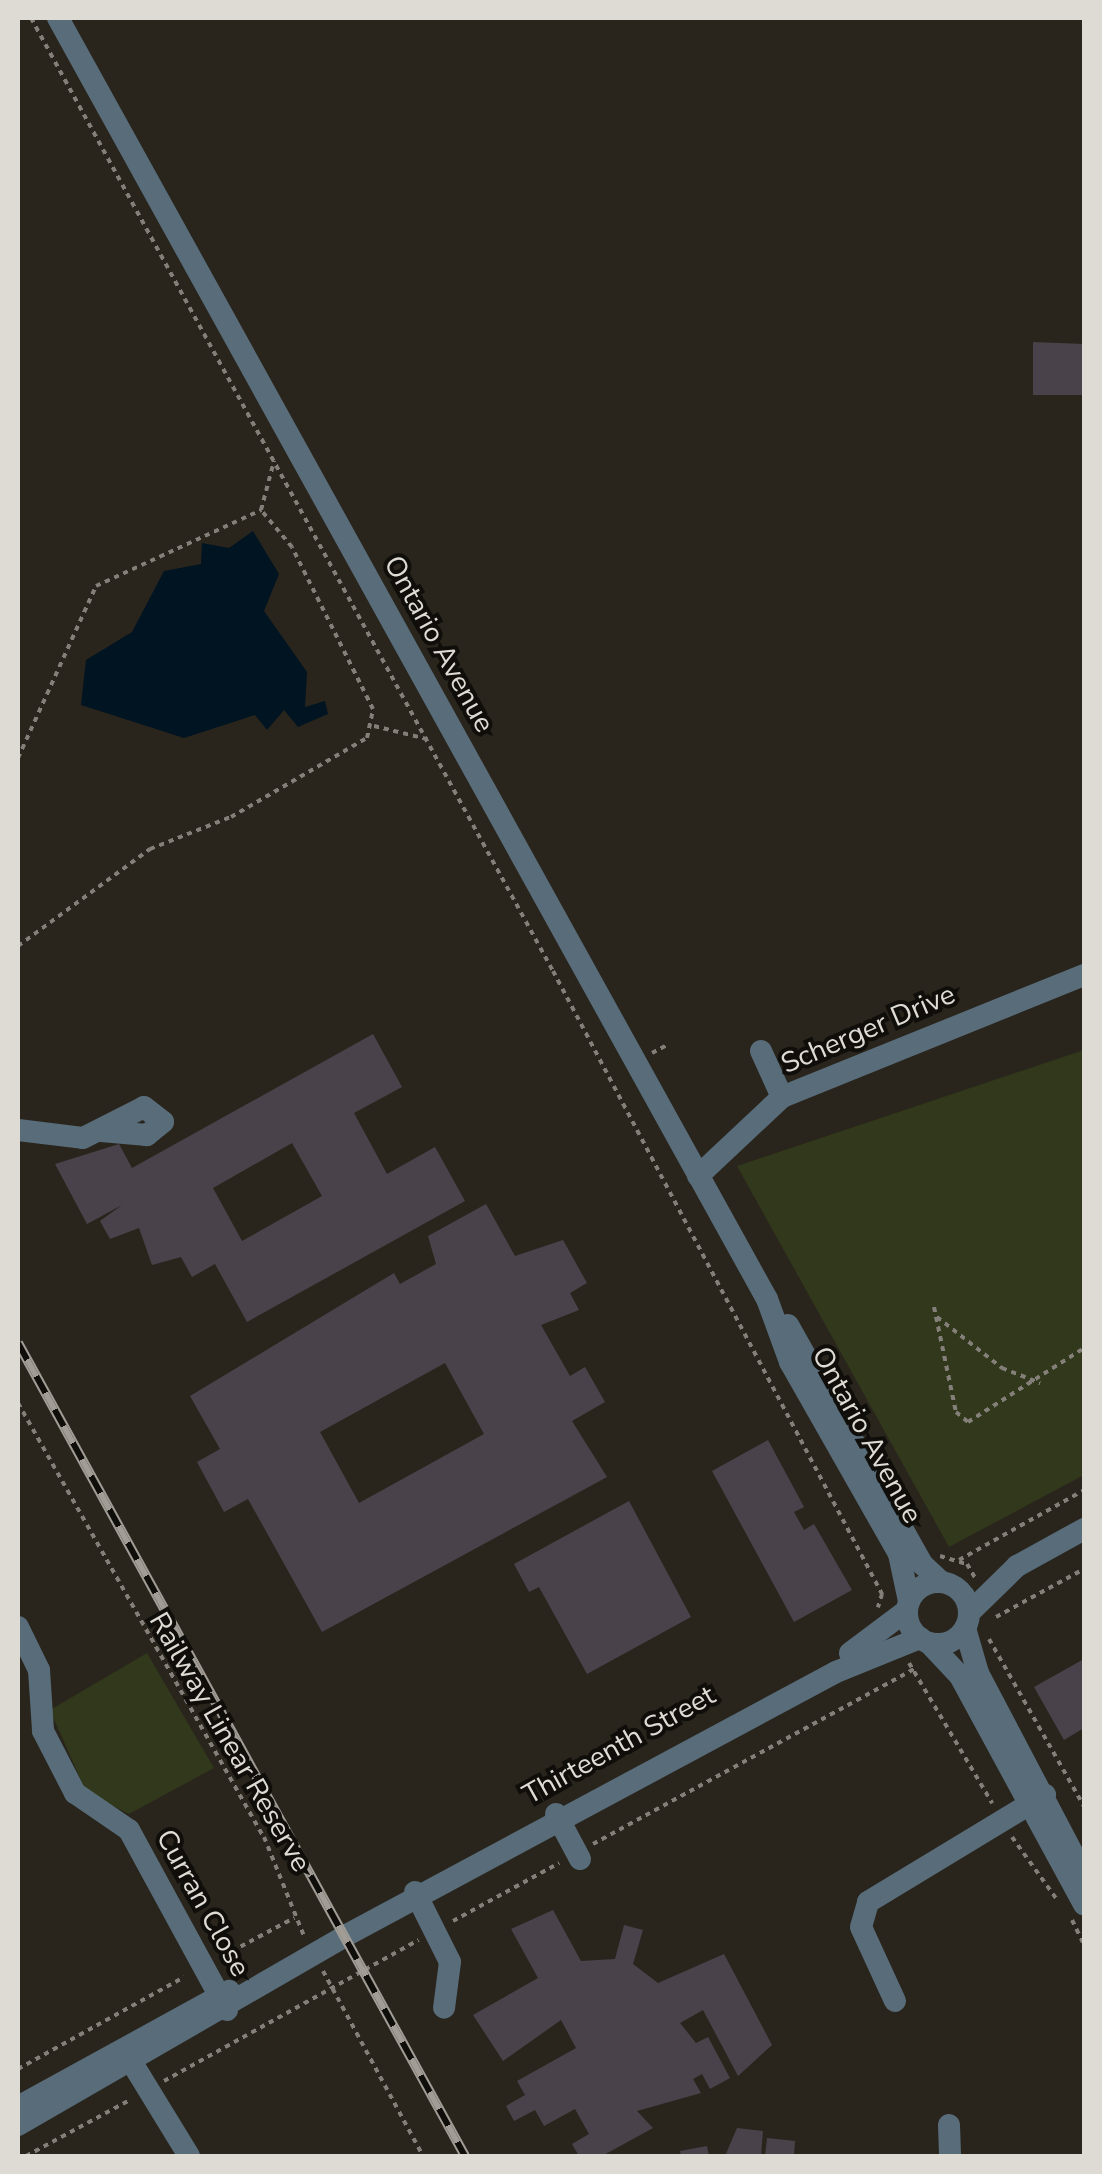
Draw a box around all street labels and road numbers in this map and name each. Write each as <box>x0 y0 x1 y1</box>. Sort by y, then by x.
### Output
street label: Ontario Avenue <box>377 550 501 738</box>
street label: Scherger Drive <box>776 977 960 1081</box>
street label: Ontario Avenue <box>805 1341 929 1529</box>
street label: Railway Linear Reserve <box>142 1606 318 1878</box>
street label: Thirteenth Street <box>517 1678 721 1812</box>
street label: Curran Close <box>149 1824 257 1982</box>

